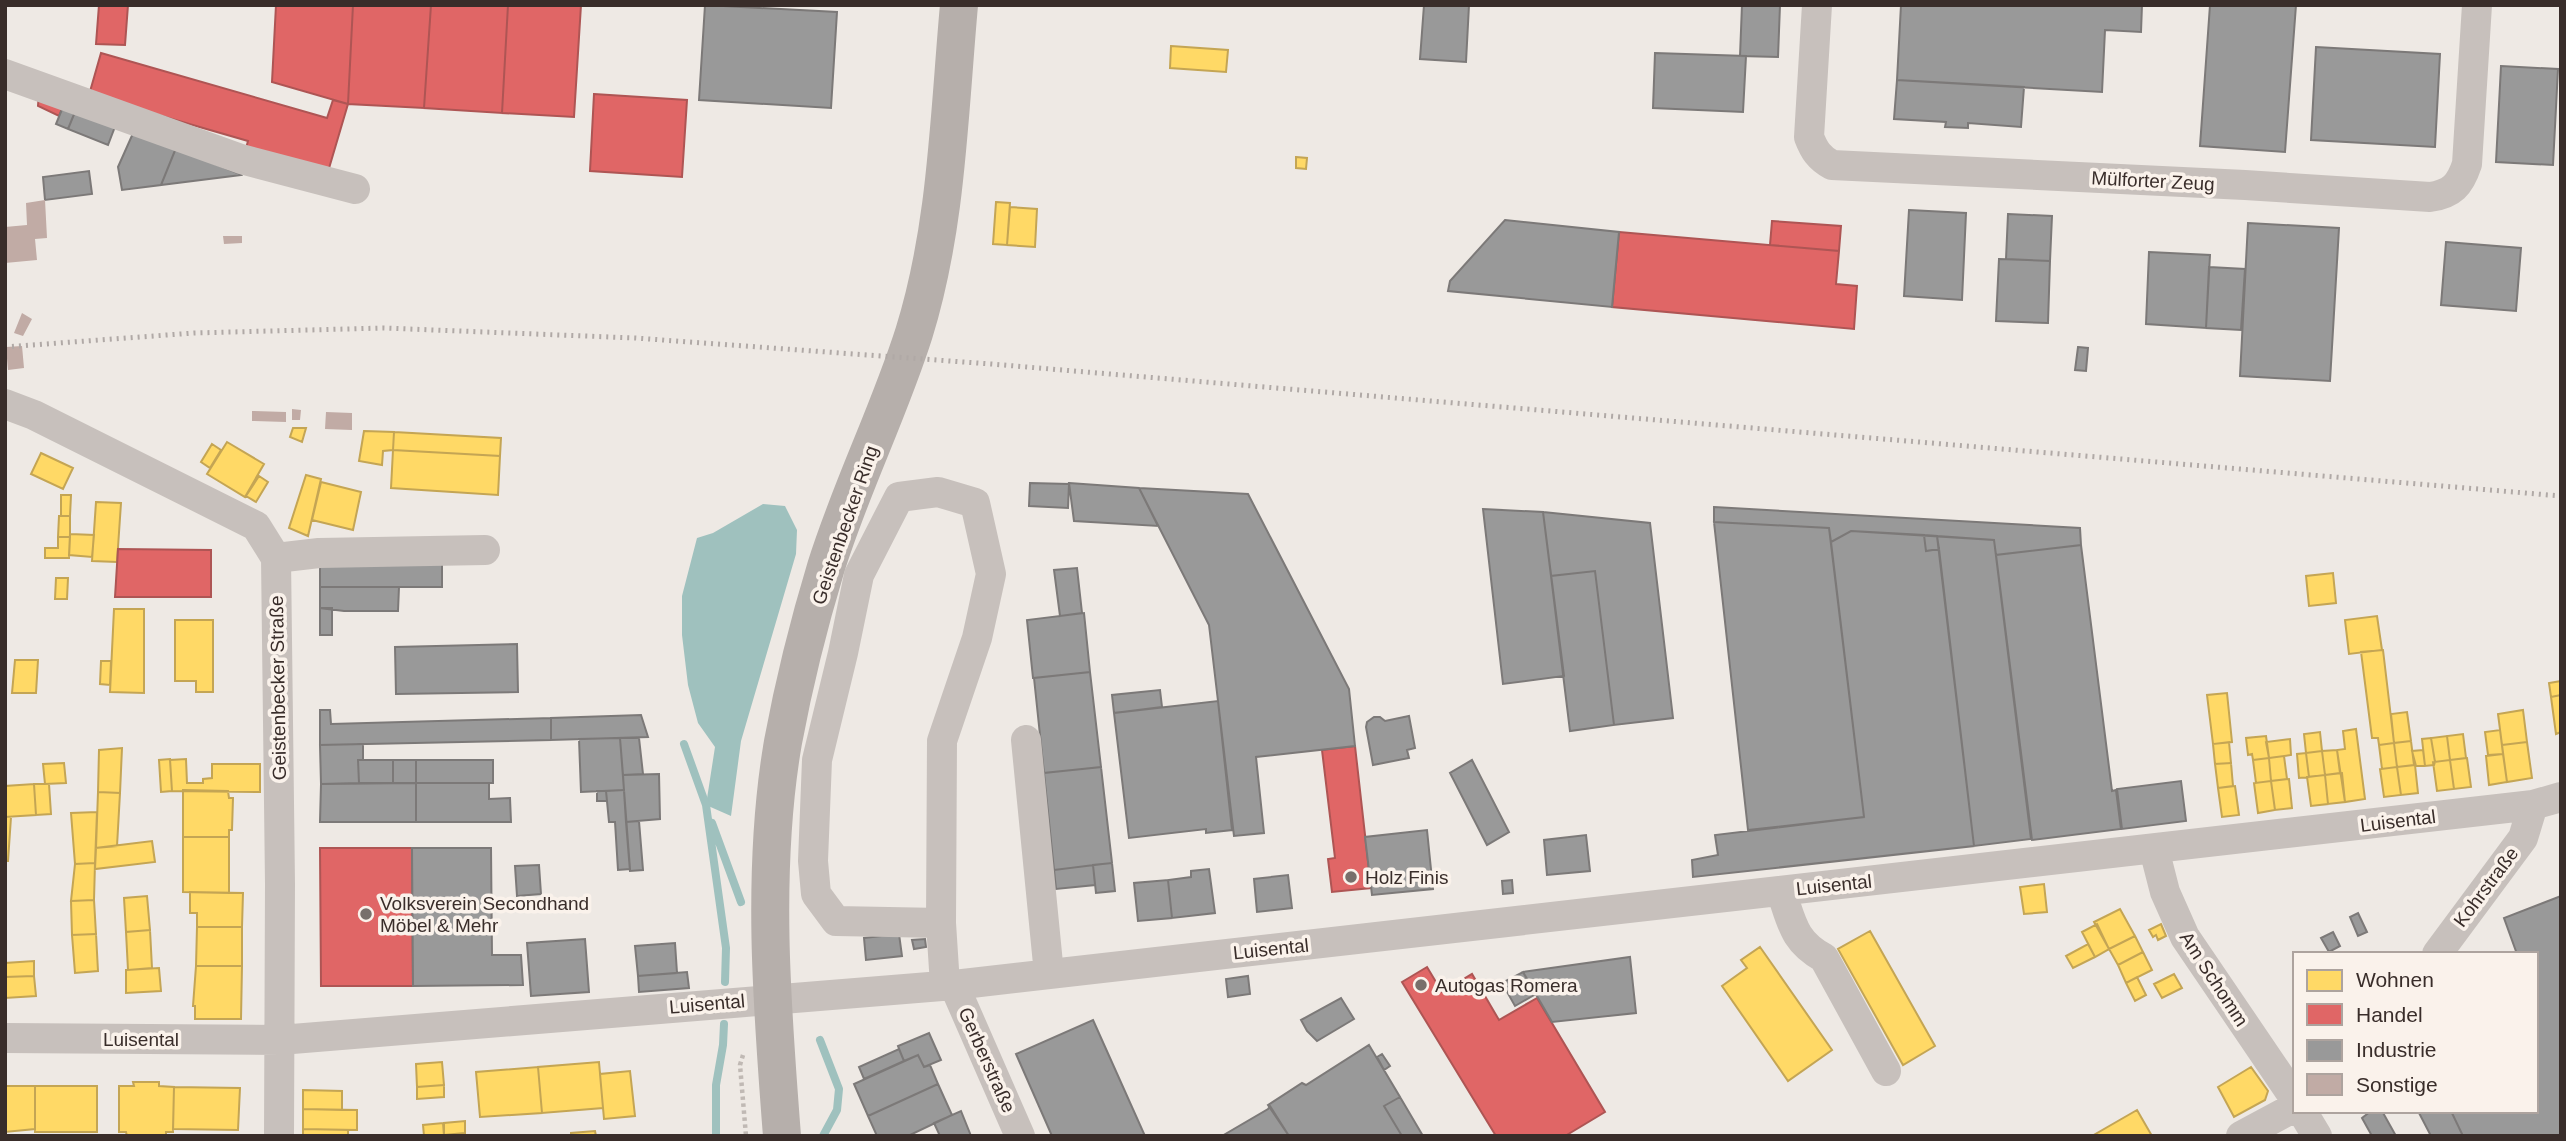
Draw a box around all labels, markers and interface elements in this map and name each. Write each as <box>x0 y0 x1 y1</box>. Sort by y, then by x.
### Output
street label: Mülforter Zeug <box>2091 167 2215 195</box>
street label: Geistenbecker Ring <box>808 443 882 607</box>
street label: Geistenbecker Straße <box>266 595 290 781</box>
street label: Luisental <box>2359 806 2437 836</box>
street label: Kohrstraße <box>2449 843 2523 931</box>
place label: Holz Finis <box>1365 867 1448 888</box>
marker: Holz Finis <box>1343 869 1359 885</box>
street label: Luisental <box>1795 871 1873 899</box>
place label: Volksverein Secondhand Möbel & Mehr <box>380 893 589 936</box>
marker: Volksverein Secondhand Möbel & Mehr <box>358 906 374 922</box>
street label: Am Schomm <box>2176 928 2252 1030</box>
street label: Luisental <box>1232 935 1310 963</box>
legend <box>2293 952 2538 1113</box>
text: Wohnen <box>2356 968 2434 991</box>
place label: Autogas Romera <box>1435 975 1578 996</box>
marker: Autogas Romera <box>1413 977 1429 993</box>
street label: Luisental <box>668 990 746 1018</box>
text: Handel <box>2356 1003 2423 1026</box>
street label: Gerberstraße <box>954 1004 1020 1116</box>
street label: Luisental <box>103 1029 179 1050</box>
text: Industrie <box>2356 1038 2437 1061</box>
text: Sonstige <box>2356 1073 2438 1096</box>

